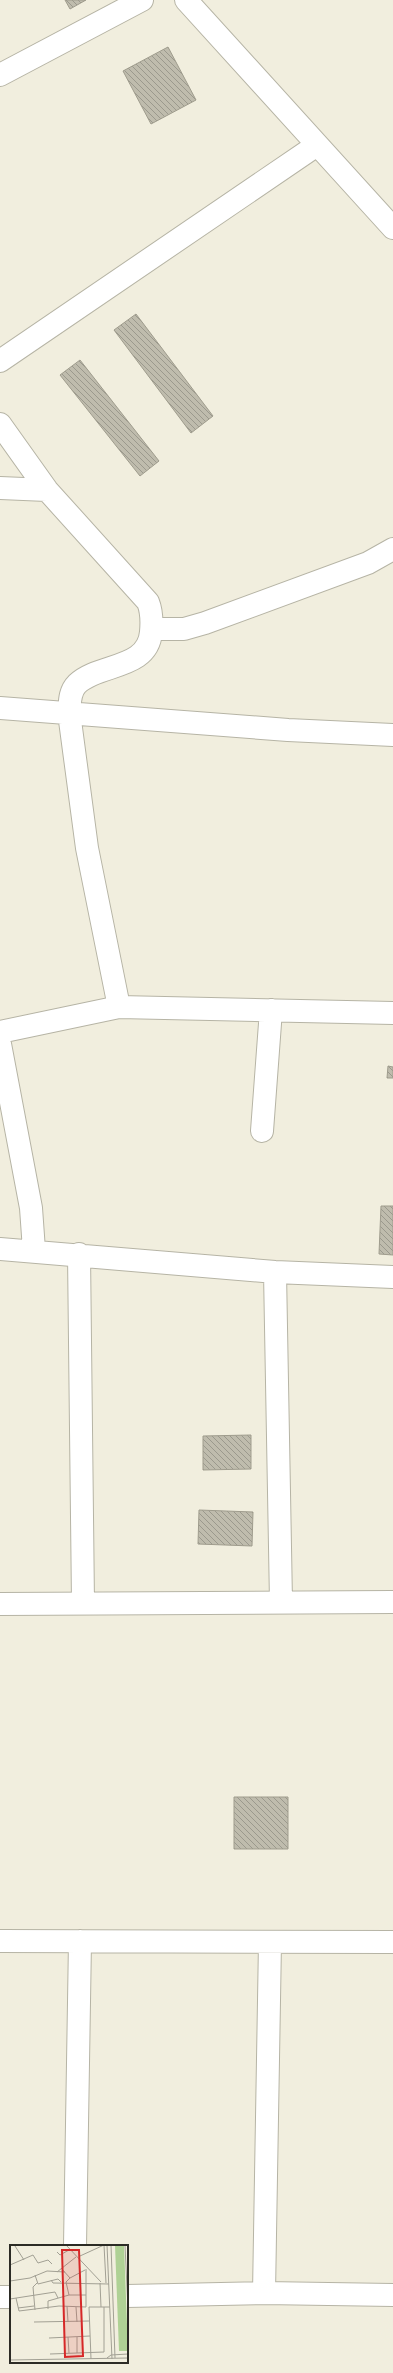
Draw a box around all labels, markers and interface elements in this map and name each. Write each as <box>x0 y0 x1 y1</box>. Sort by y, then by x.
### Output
inset map <box>10 2245 128 2363</box>

